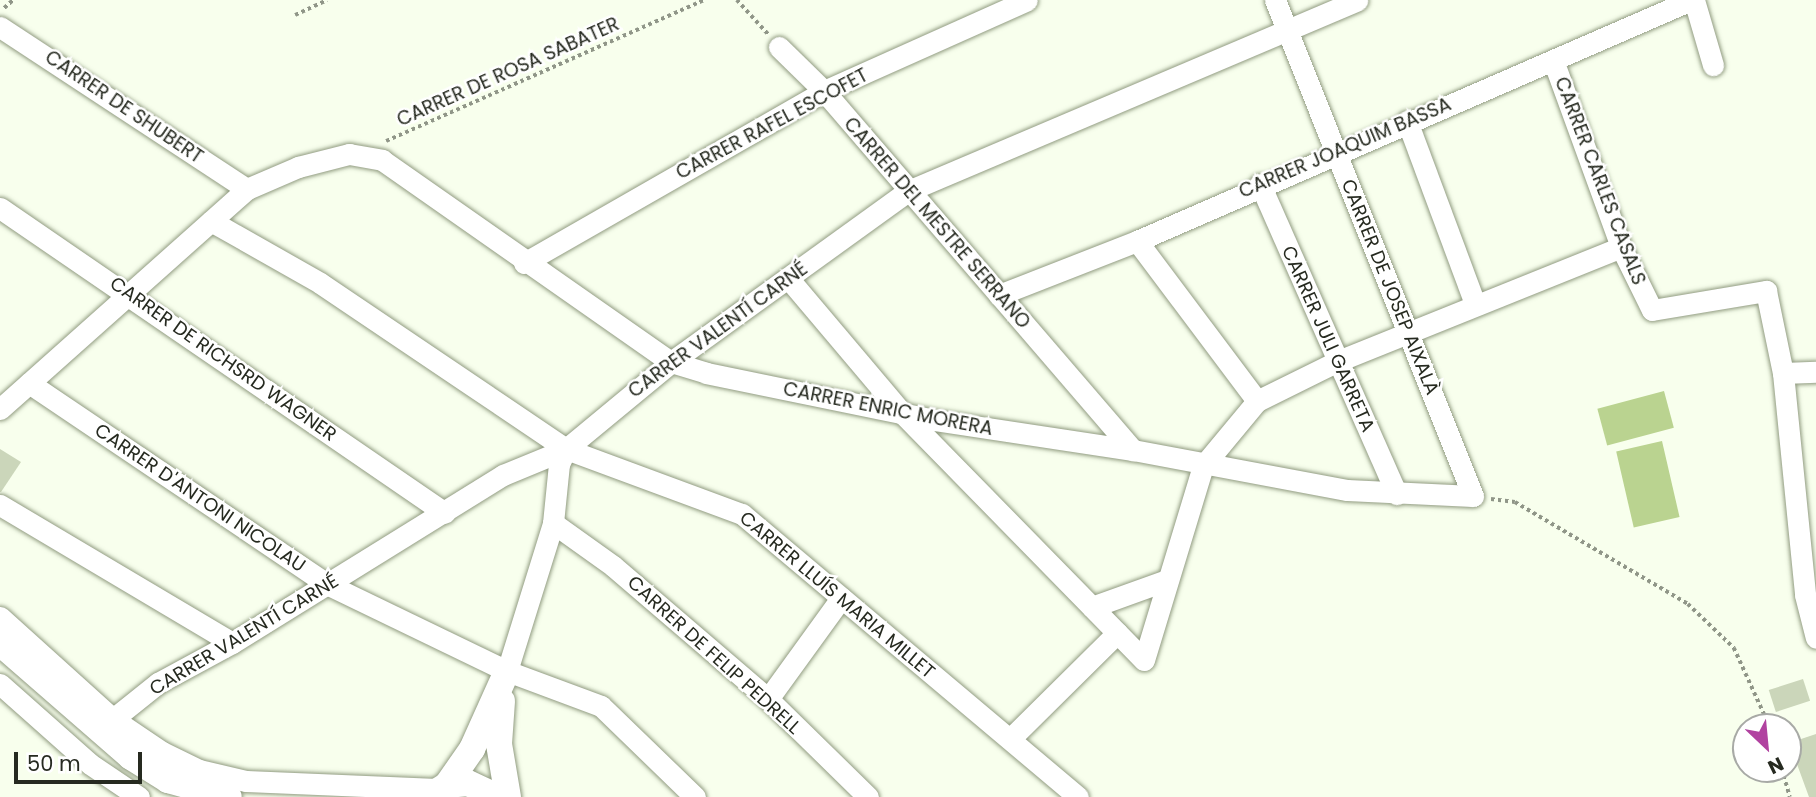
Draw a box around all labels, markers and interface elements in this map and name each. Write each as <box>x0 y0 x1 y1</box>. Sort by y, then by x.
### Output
street label: CARRER DE ROSA SABATER <box>393 13 623 131</box>
street label: CARRER DE SHUBERT <box>41 46 207 168</box>
street label: CARRER RAFEL ESCOFET <box>672 64 872 184</box>
street label: CARRER CARLES CASALS <box>1550 74 1650 288</box>
street label: CARRER JOAQUIM BASSA <box>1236 93 1454 203</box>
street label: CARRER DEL MESTRE SERRANO <box>839 113 1035 333</box>
street label: CARRER DE JOSEP AIXALÀ <box>1336 176 1444 398</box>
street label: CARRER JULI GARRETA <box>1277 242 1379 436</box>
street label: CARRER VALENTÍ CARNÉ <box>624 257 812 403</box>
street label: CARRER DE RICHSRD WAGNER <box>105 272 341 446</box>
street label: CARRER ENRIC MORERA <box>781 377 995 441</box>
street label: CARRER D'ANTONI NICOLAU <box>90 419 310 577</box>
street label: CARRER LLUÍS MARIA MILLET <box>735 507 939 683</box>
street label: CARRER VALENTÍ CARNÉ <box>146 570 342 700</box>
street label: CARRER DE FELIP PEDRELL <box>623 571 805 739</box>
north arrow <box>1732 713 1802 783</box>
scale bar <box>18 738 145 782</box>
text: 50 m <box>27 749 81 778</box>
text: N <box>1763 750 1788 781</box>

